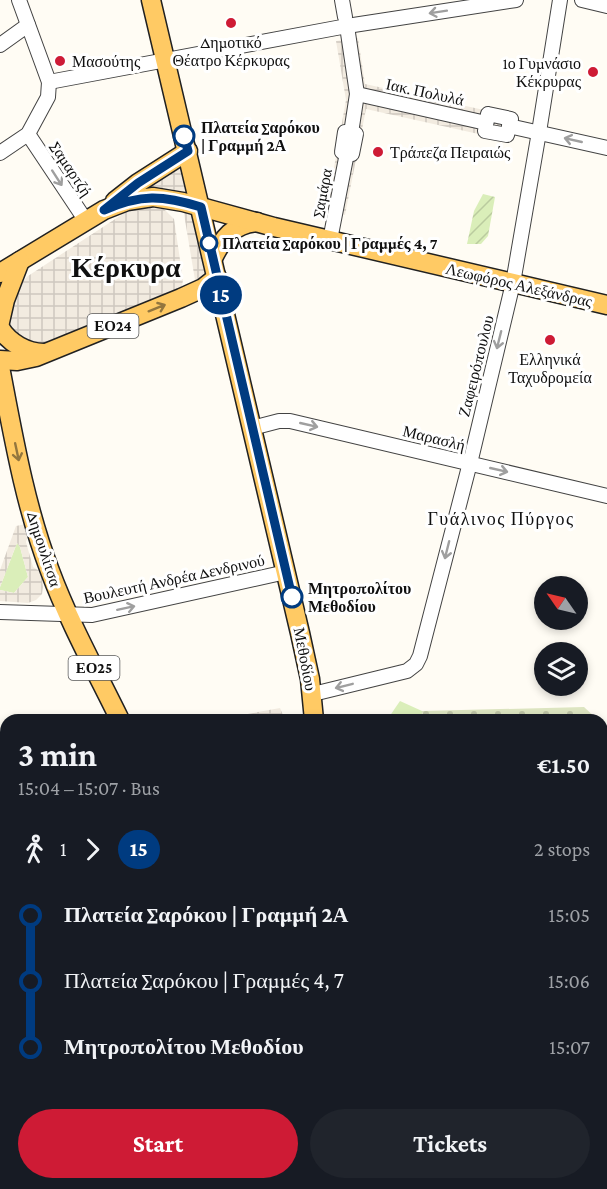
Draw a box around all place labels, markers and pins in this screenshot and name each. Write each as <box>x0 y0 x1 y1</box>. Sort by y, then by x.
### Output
marker: Δημοτικό Θέατρο Κέρκυρας <box>224 16 238 30</box>
place label: Δημοτικό Θέατρο Κέρκυρας <box>172 34 290 70</box>
place label: Μασούτης <box>72 53 141 71</box>
marker: Μασούτης <box>53 54 67 68</box>
place label: 1ο Γυμνάσιο Κέκρυρας <box>502 55 582 91</box>
marker: 1ο Γυμνάσιο Κέκρυρας <box>586 65 600 79</box>
place label: Πλατεία Σαρόκου | Γραμμή 2Α <box>201 119 320 155</box>
marker: Πλατεία Σαρόκου | Γραμμή 2Α <box>173 125 195 147</box>
place label: Τράπεζα Πειραιώς <box>390 144 511 162</box>
marker: Τράπεζα Πειραιώς <box>371 145 385 159</box>
marker: Πλατεία Σαρόκου | Γραμμές 4, 7 <box>200 234 218 252</box>
place label: Πλατεία Σαρόκου | Γραμμές 4, 7 <box>222 235 438 253</box>
marker: Ελληνικά Ταχυδρομεία <box>543 333 557 347</box>
place label: Ελληνικά Ταχυδρομεία <box>508 351 592 387</box>
place label: Μητροπολίτου Μεθοδίου <box>308 580 411 615</box>
marker: Μητροπολίτου Μεθοδίου <box>281 586 303 608</box>

